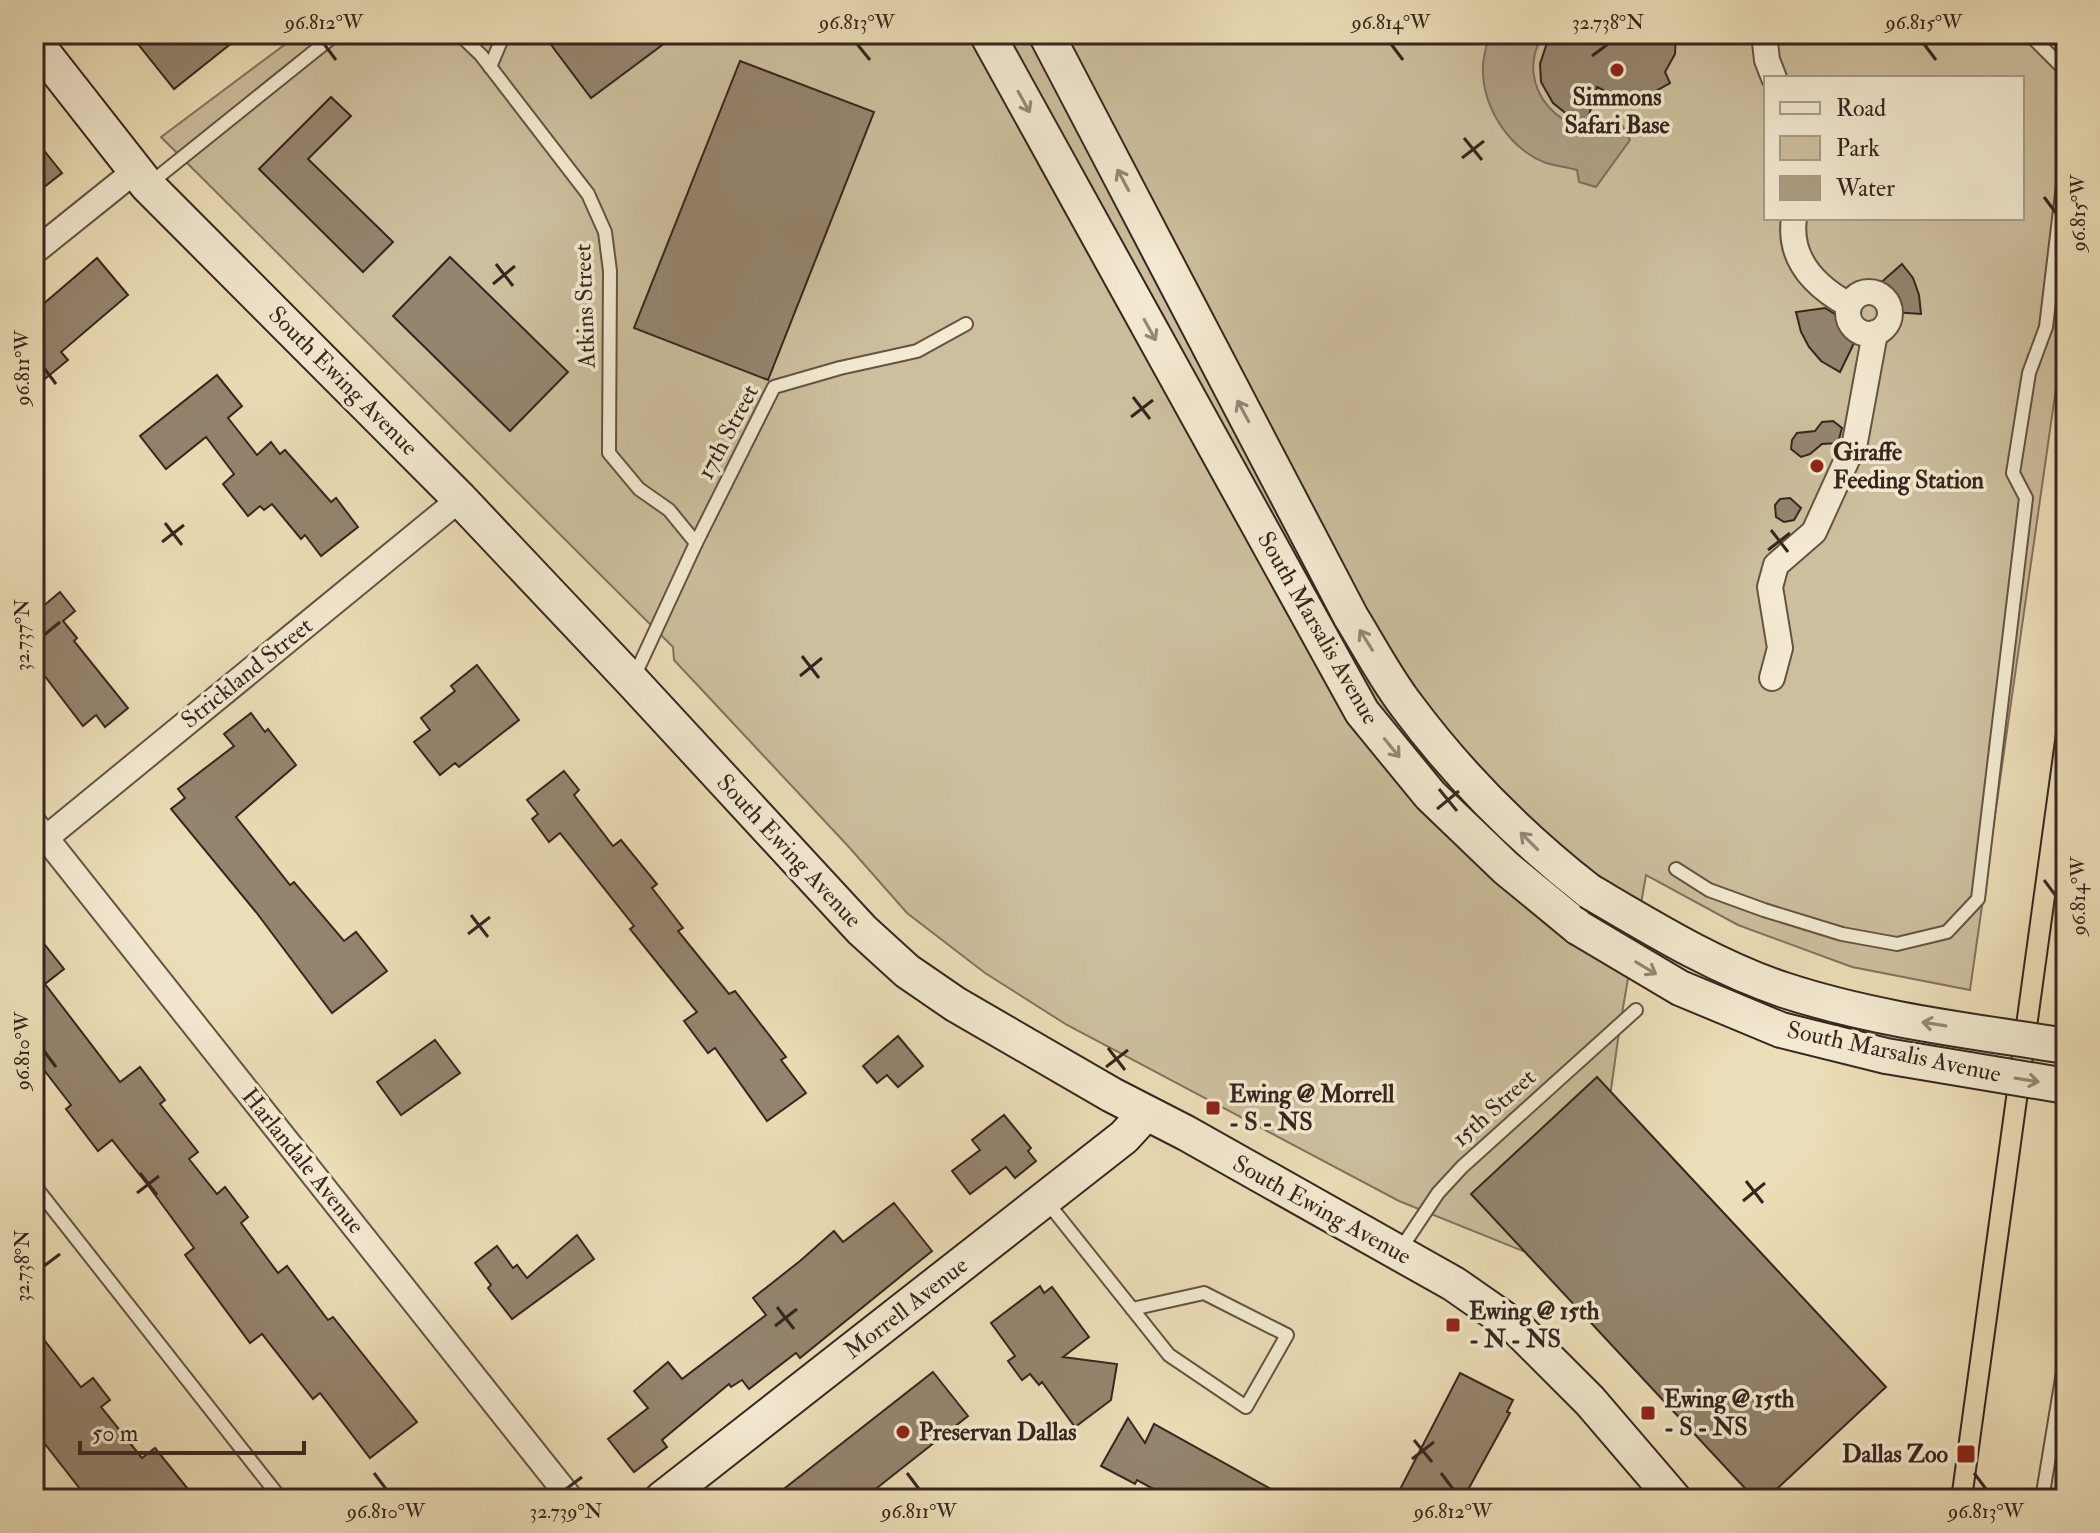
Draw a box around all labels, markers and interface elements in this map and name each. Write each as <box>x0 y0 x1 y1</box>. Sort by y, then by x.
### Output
text: 96.812°W <box>283 10 364 35</box>
text: 96.813°W <box>817 10 896 35</box>
text: 96.814°W <box>1350 10 1431 35</box>
text: 32.738°N <box>1572 10 1644 35</box>
text: 96.815°W <box>1884 10 1963 35</box>
marker: Simmons Safari Base <box>1608 61 1626 79</box>
legend <box>1764 76 2024 220</box>
place label: Simmons Safari Base <box>1564 82 1670 141</box>
one-way arrow <box>1017 90 1032 114</box>
text: Road <box>1836 93 1886 124</box>
text: Park <box>1836 133 1880 164</box>
one-way arrow <box>1114 169 1130 193</box>
text: Water <box>1835 173 1895 204</box>
text: 96.815°W <box>2066 174 2091 253</box>
street label: Atkins Street <box>567 243 603 370</box>
street label: South Ewing Avenue <box>261 299 425 463</box>
one-way arrow <box>1142 318 1158 341</box>
text: 96.811°W <box>10 330 35 408</box>
street label: 17th Street <box>690 379 766 485</box>
one-way arrow <box>1235 399 1251 423</box>
place label: Giraffe Feeding Station <box>1833 437 1985 496</box>
marker: Giraffe Feeding Station <box>1808 457 1826 475</box>
street label: South Marsalis Avenue <box>1250 526 1386 730</box>
text: 32.737°N <box>10 599 35 671</box>
street label: Strickland Street <box>175 610 319 736</box>
one-way arrow <box>1357 629 1373 652</box>
one-way arrow <box>1383 737 1401 758</box>
street label: South Ewing Avenue <box>710 767 868 935</box>
one-way arrow <box>1519 832 1539 851</box>
text: 96.814°W <box>2066 856 2091 937</box>
one-way arrow <box>1634 960 1657 976</box>
text: 96.810°W <box>10 1011 35 1092</box>
street label: South Marsalis Avenue <box>1784 1014 2004 1090</box>
one-way arrow <box>1922 1016 1947 1031</box>
street label: 15th Street <box>1446 1062 1543 1154</box>
one-way arrow <box>2014 1073 2039 1088</box>
place label: Ewing @ Morrell - S - NS <box>1229 1079 1395 1138</box>
street label: Harlandale Avenue <box>235 1082 371 1240</box>
marker: Ewing @ Morrell - S - NS <box>1204 1099 1222 1117</box>
street label: South Ewing Avenue <box>1227 1148 1417 1272</box>
text: 32.738°N <box>10 1230 35 1302</box>
street label: Morrell Avenue <box>838 1250 974 1366</box>
place label: Ewing @ 15th - N - NS <box>1469 1296 1600 1355</box>
marker: Ewing @ 15th - N - NS <box>1444 1316 1462 1334</box>
place label: Ewing @ 15th - S - NS <box>1664 1384 1795 1443</box>
marker: Ewing @ 15th - S - NS <box>1639 1404 1657 1422</box>
scale bar <box>80 1405 304 1455</box>
place label: Preservan Dallas <box>919 1417 1077 1448</box>
text: 50 m <box>92 1418 139 1449</box>
marker: Preservan Dallas <box>894 1423 912 1441</box>
place label: Dallas Zoo <box>1842 1439 1948 1470</box>
marker: Dallas Zoo <box>1955 1443 1977 1465</box>
text: 96.810°W <box>345 1499 426 1524</box>
text: 32.739°N <box>530 1499 603 1524</box>
text: 96.811°W <box>879 1499 957 1524</box>
text: 96.812°W <box>1412 1499 1493 1524</box>
text: 96.813°W <box>1946 1499 2025 1524</box>

